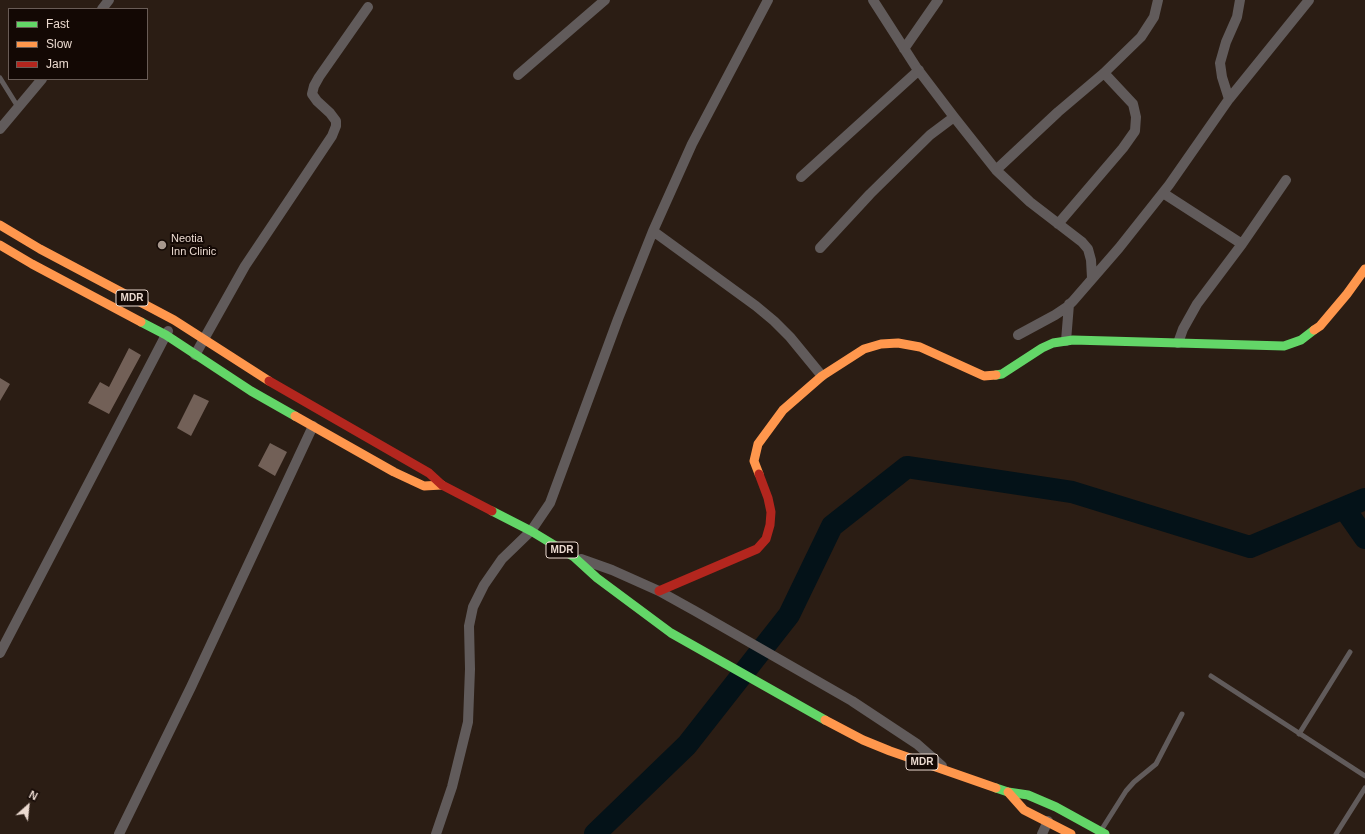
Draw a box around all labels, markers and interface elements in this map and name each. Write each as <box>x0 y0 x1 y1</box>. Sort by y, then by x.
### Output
legend <box>8 8 148 80</box>
text: Fast <box>46 17 69 31</box>
text: Slow <box>46 37 72 51</box>
text: Jam <box>46 57 69 71</box>
place label: Neotia Inn Clinic <box>171 232 216 258</box>
marker: Neotia Inn Clinic <box>156 239 168 251</box>
road number: MDR <box>116 290 148 306</box>
road number: MDR <box>546 542 578 558</box>
road number: MDR <box>906 754 938 770</box>
north arrow <box>8 786 48 826</box>
text: N <box>27 788 40 802</box>

